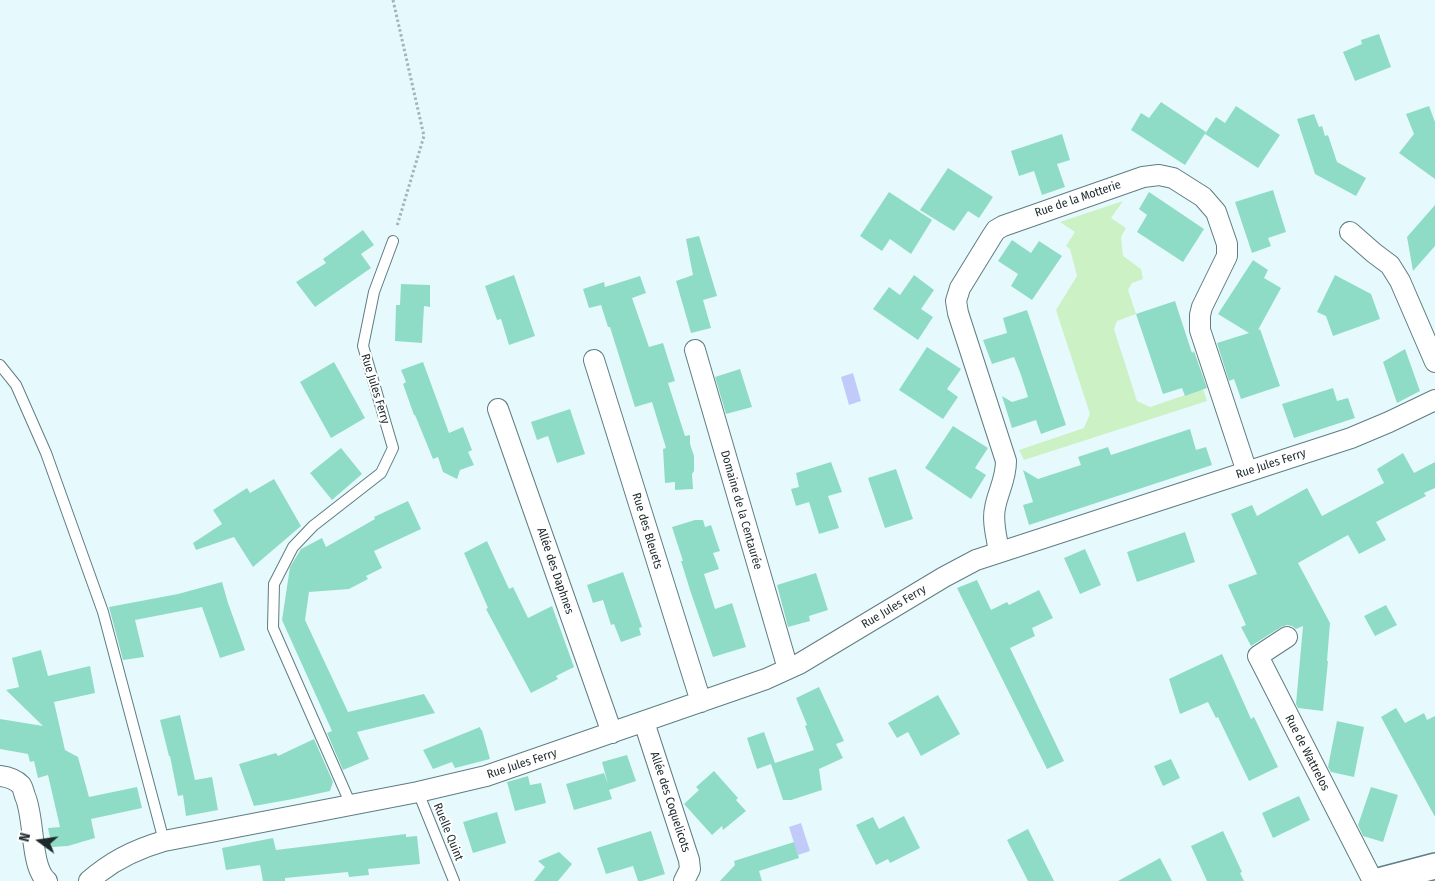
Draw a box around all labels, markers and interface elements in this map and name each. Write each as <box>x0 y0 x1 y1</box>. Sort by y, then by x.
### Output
street label: Rue de la Motterie <box>1033 178 1123 220</box>
street label: Rue Jules Ferry <box>358 352 392 426</box>
street label: Rue Jules Ferry <box>1234 446 1308 482</box>
street label: Domaine de la Centaurée <box>717 449 765 571</box>
street label: Rue des Bleuets <box>629 491 665 571</box>
street label: Allée des Daphnes <box>533 526 577 616</box>
street label: Rue Jules Ferry <box>859 582 929 632</box>
street label: Rue de Wattrelos <box>1282 713 1332 793</box>
street label: Rue Jules Ferry <box>485 746 559 782</box>
street label: Allée des Coquelicots <box>647 750 693 854</box>
street label: Ruelle Quint <box>430 801 466 863</box>
north arrow <box>15 816 65 866</box>
text: N <box>16 831 34 843</box>

